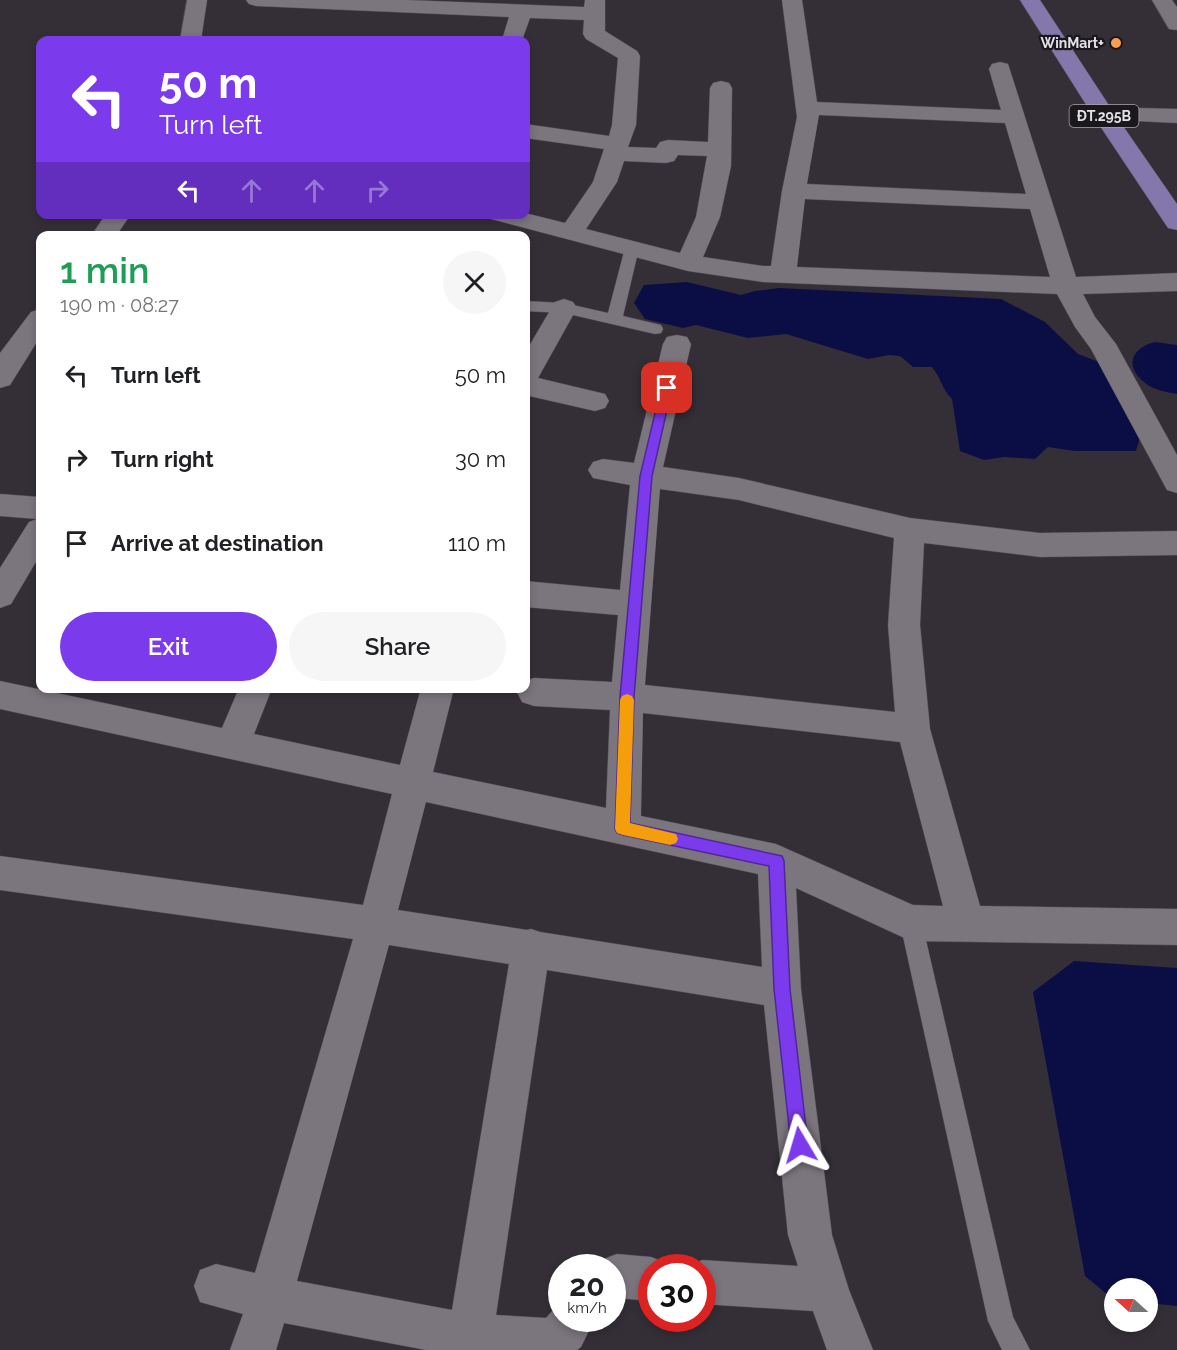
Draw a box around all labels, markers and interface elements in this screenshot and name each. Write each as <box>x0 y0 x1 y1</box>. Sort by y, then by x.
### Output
place label: WinMart+ <box>1041 35 1104 51</box>
marker: WinMart+ <box>1109 36 1123 50</box>
text: 50 m <box>159 59 257 108</box>
icon: left <box>60 60 138 138</box>
road number: ĐT.295B <box>1070 105 1138 127</box>
text: Turn left <box>159 109 262 140</box>
icon: left <box>172 174 205 207</box>
icon: ahead <box>235 174 268 207</box>
icon: ahead <box>298 174 331 207</box>
icon: right <box>361 174 394 207</box>
text: 1 min <box>60 249 149 291</box>
button: close <box>443 251 506 314</box>
text: 190 m · 08:27 <box>60 293 179 317</box>
icon: left <box>60 359 93 392</box>
text: Turn left <box>111 362 201 388</box>
text: 50 m <box>455 362 506 388</box>
pin <box>641 362 692 413</box>
icon: arrive <box>650 371 683 404</box>
icon: right <box>60 443 93 476</box>
text: Turn right <box>111 446 214 472</box>
text: 30 m <box>455 446 506 472</box>
icon: arrive <box>60 527 93 560</box>
text: Arrive at destination <box>111 530 324 556</box>
text: 110 m <box>448 530 506 556</box>
button: Exit <box>60 612 277 681</box>
button: Share <box>289 612 506 681</box>
position arrow <box>768 1113 832 1177</box>
speed limit sign: 30 <box>638 1254 716 1332</box>
text: 20 <box>569 1268 605 1303</box>
north arrow <box>1104 1278 1158 1332</box>
map controls <box>1104 1278 1158 1332</box>
text: km/h <box>567 1299 607 1317</box>

